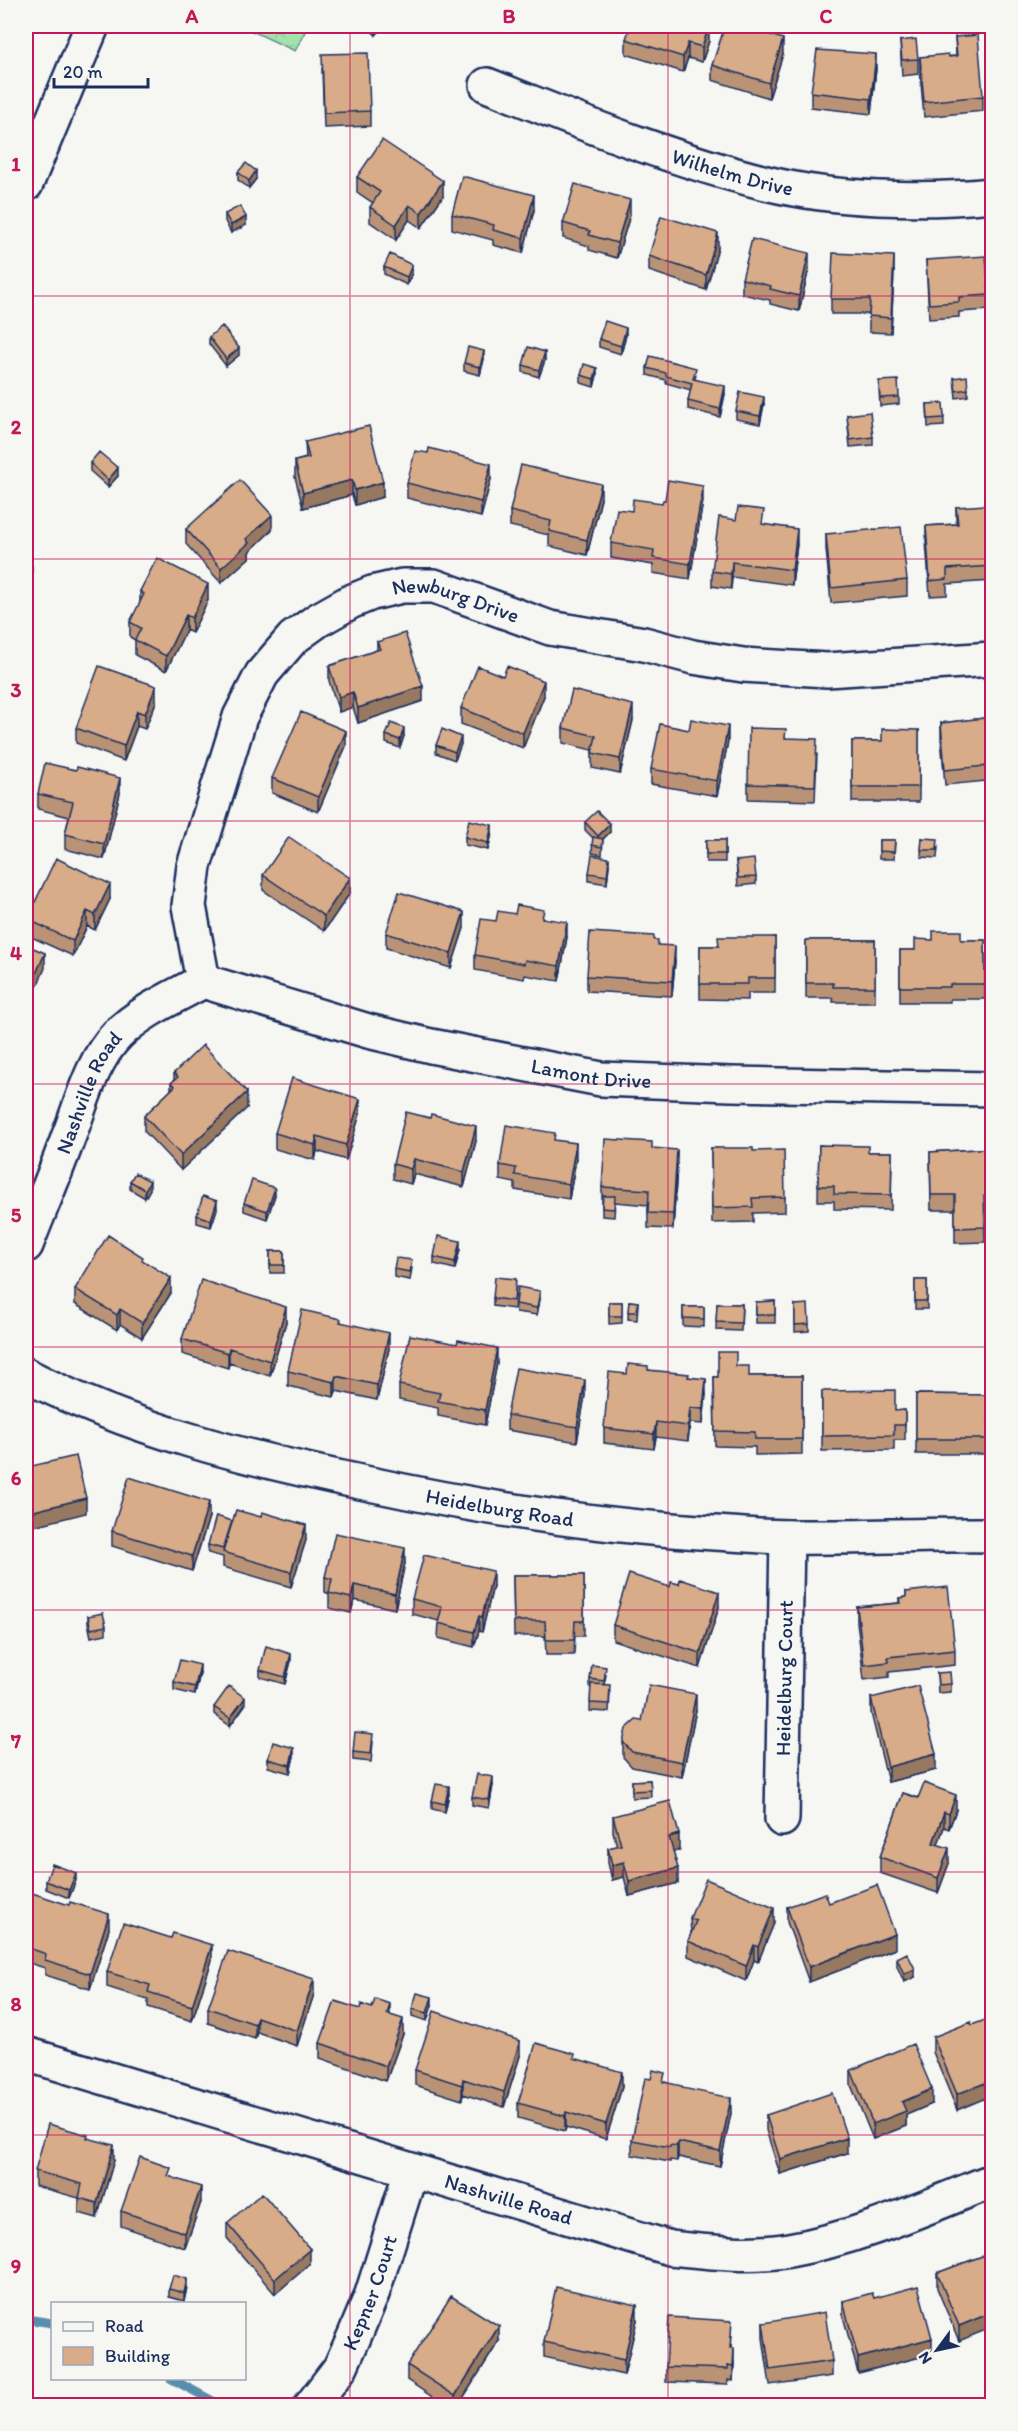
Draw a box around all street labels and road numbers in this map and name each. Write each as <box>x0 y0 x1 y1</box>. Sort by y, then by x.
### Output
street label: Wilhelm Drive <box>669 143 795 201</box>
street label: Newburg Drive <box>389 572 523 628</box>
street label: Nashville Road <box>50 1025 127 1157</box>
street label: Lamont Drive <box>529 1053 652 1093</box>
street label: Heidelburg Road <box>424 1483 576 1532</box>
street label: Heidelburg Court <box>770 1600 798 1756</box>
street label: Nashville Road <box>442 2168 576 2230</box>
street label: Kepner Court <box>337 2232 402 2354</box>

